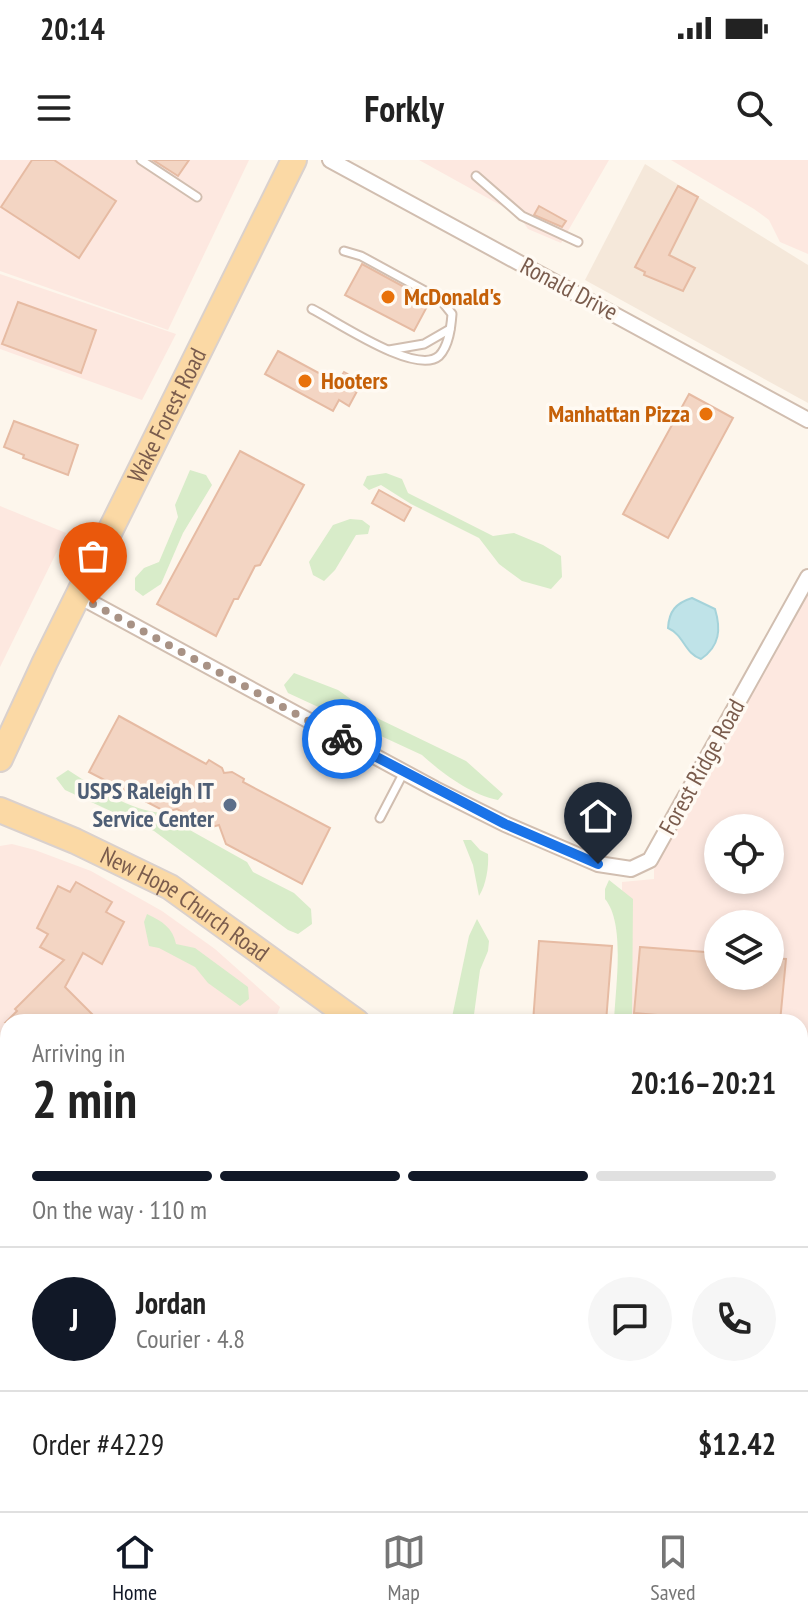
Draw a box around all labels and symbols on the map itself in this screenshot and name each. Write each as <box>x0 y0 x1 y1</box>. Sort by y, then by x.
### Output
street label: Ronald Drive <box>515 250 623 327</box>
place label: McDonald's <box>404 281 501 312</box>
marker: McDonald's <box>379 288 397 306</box>
street label: Wake Forest Road <box>120 343 213 488</box>
place label: Hooters <box>321 365 388 396</box>
marker: Hooters <box>296 372 314 390</box>
place label: Manhattan Pizza <box>548 398 690 429</box>
marker: Manhattan Pizza <box>697 405 715 423</box>
pin <box>59 522 127 604</box>
street label: Forest Ridge Road <box>652 694 751 840</box>
courier <box>302 699 382 779</box>
place label: USPS Raleigh IT Service Center <box>77 775 215 834</box>
pin <box>564 782 632 864</box>
marker: USPS Raleigh IT Service Center <box>221 796 239 814</box>
street label: New Hope Church Road <box>95 840 275 968</box>

